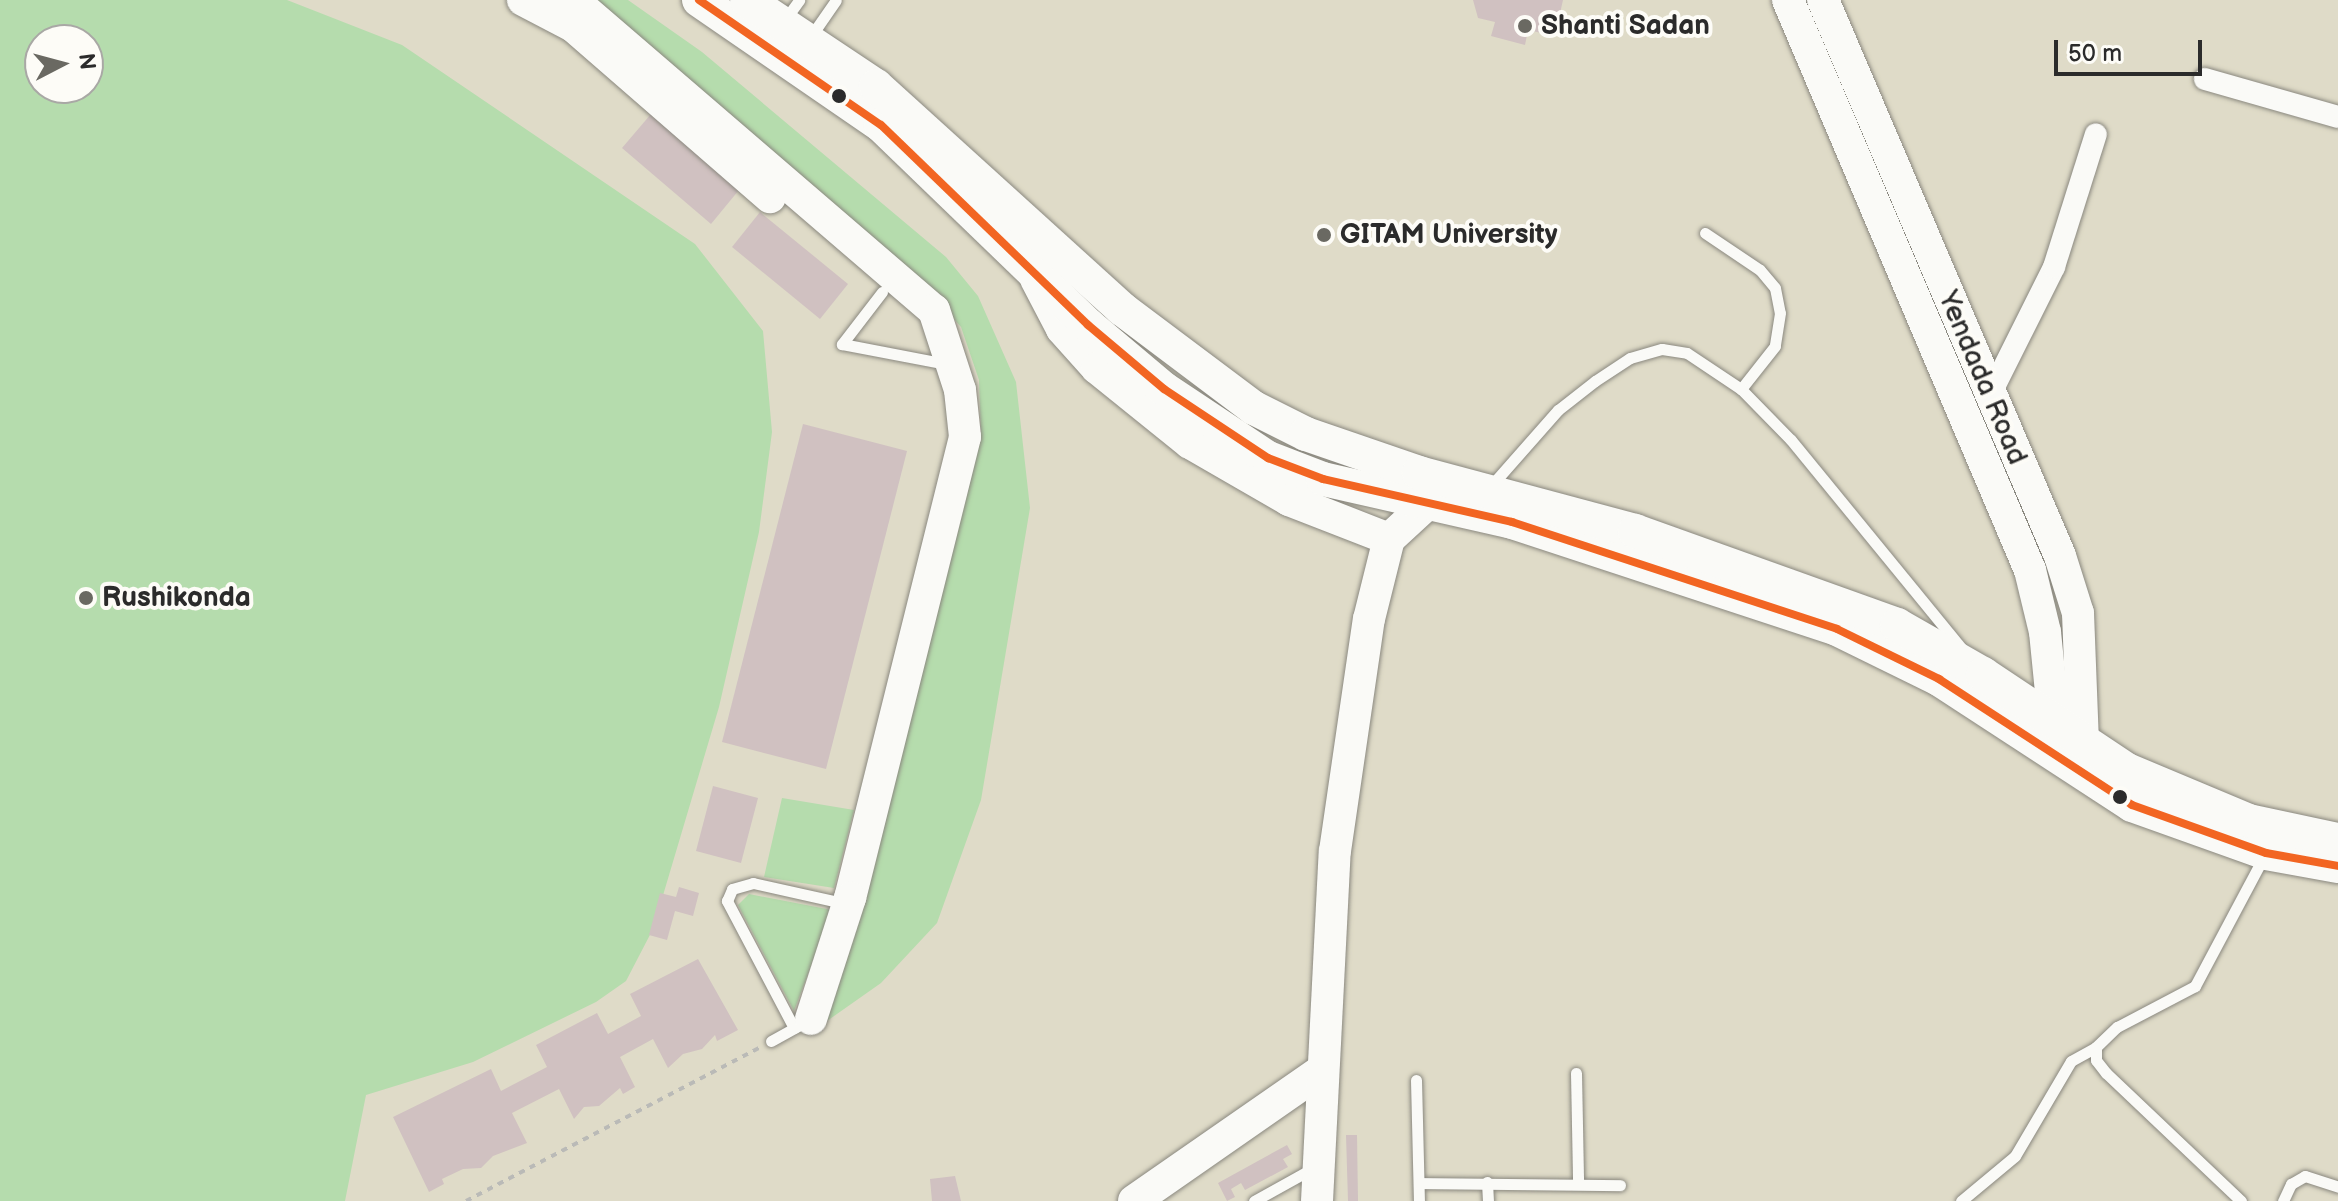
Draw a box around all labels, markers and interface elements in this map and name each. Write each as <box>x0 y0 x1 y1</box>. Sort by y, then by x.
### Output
place label: Shanti Sadan <box>1541 9 1710 43</box>
marker: Shanti Sadan <box>1516 17 1534 35</box>
north arrow <box>24 24 104 104</box>
scale bar <box>2058 24 2206 74</box>
text: 50 m <box>2068 39 2122 68</box>
text: N <box>72 52 101 71</box>
unlabelled marker <box>831 88 847 104</box>
place label: GITAM University <box>1340 218 1558 252</box>
marker: GITAM University <box>1315 226 1333 244</box>
street label: Yendada Road <box>1930 286 2034 470</box>
place label: Rushikonda <box>102 581 251 615</box>
marker: Rushikonda <box>77 589 95 607</box>
unlabelled marker <box>2112 789 2128 805</box>

